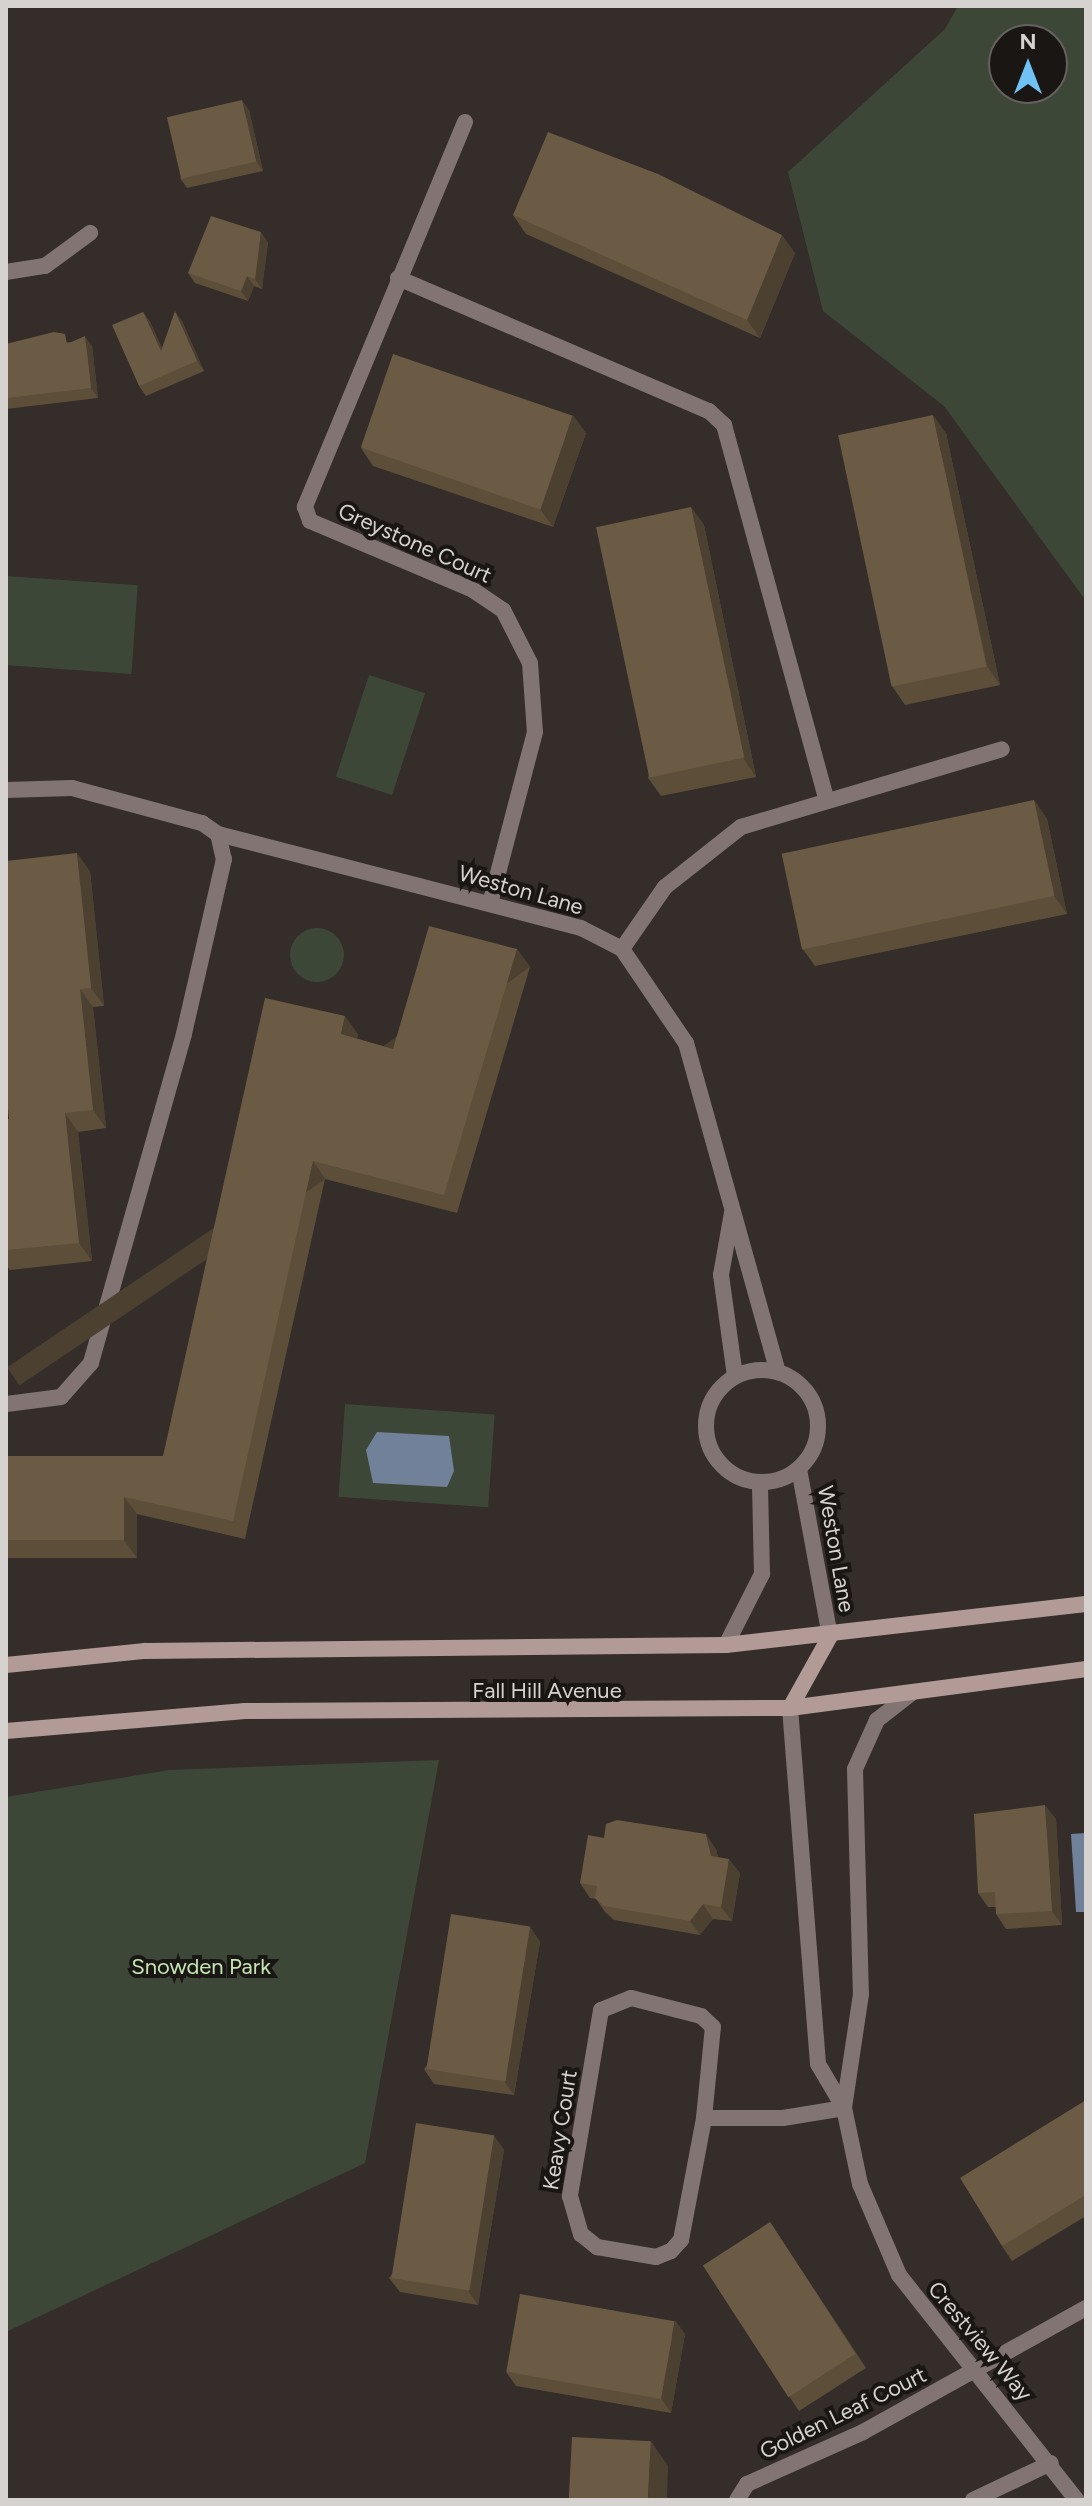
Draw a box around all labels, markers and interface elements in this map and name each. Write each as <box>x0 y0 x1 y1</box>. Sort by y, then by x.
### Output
north arrow <box>988 24 1068 104</box>
text: N <box>1019 28 1037 55</box>
street label: Greystone Court <box>334 497 496 589</box>
street label: Weston Lane <box>456 860 586 920</box>
street label: Weston Lane <box>812 1484 860 1614</box>
street label: Fall Hill Avenue <box>472 1678 622 1704</box>
park label: Snowden Park <box>131 1954 271 1980</box>
street label: Keavy Court <box>537 2068 583 2192</box>
street label: Crestview Way <box>922 2276 1038 2406</box>
street label: Golden Leaf Court <box>756 2361 930 2465</box>

